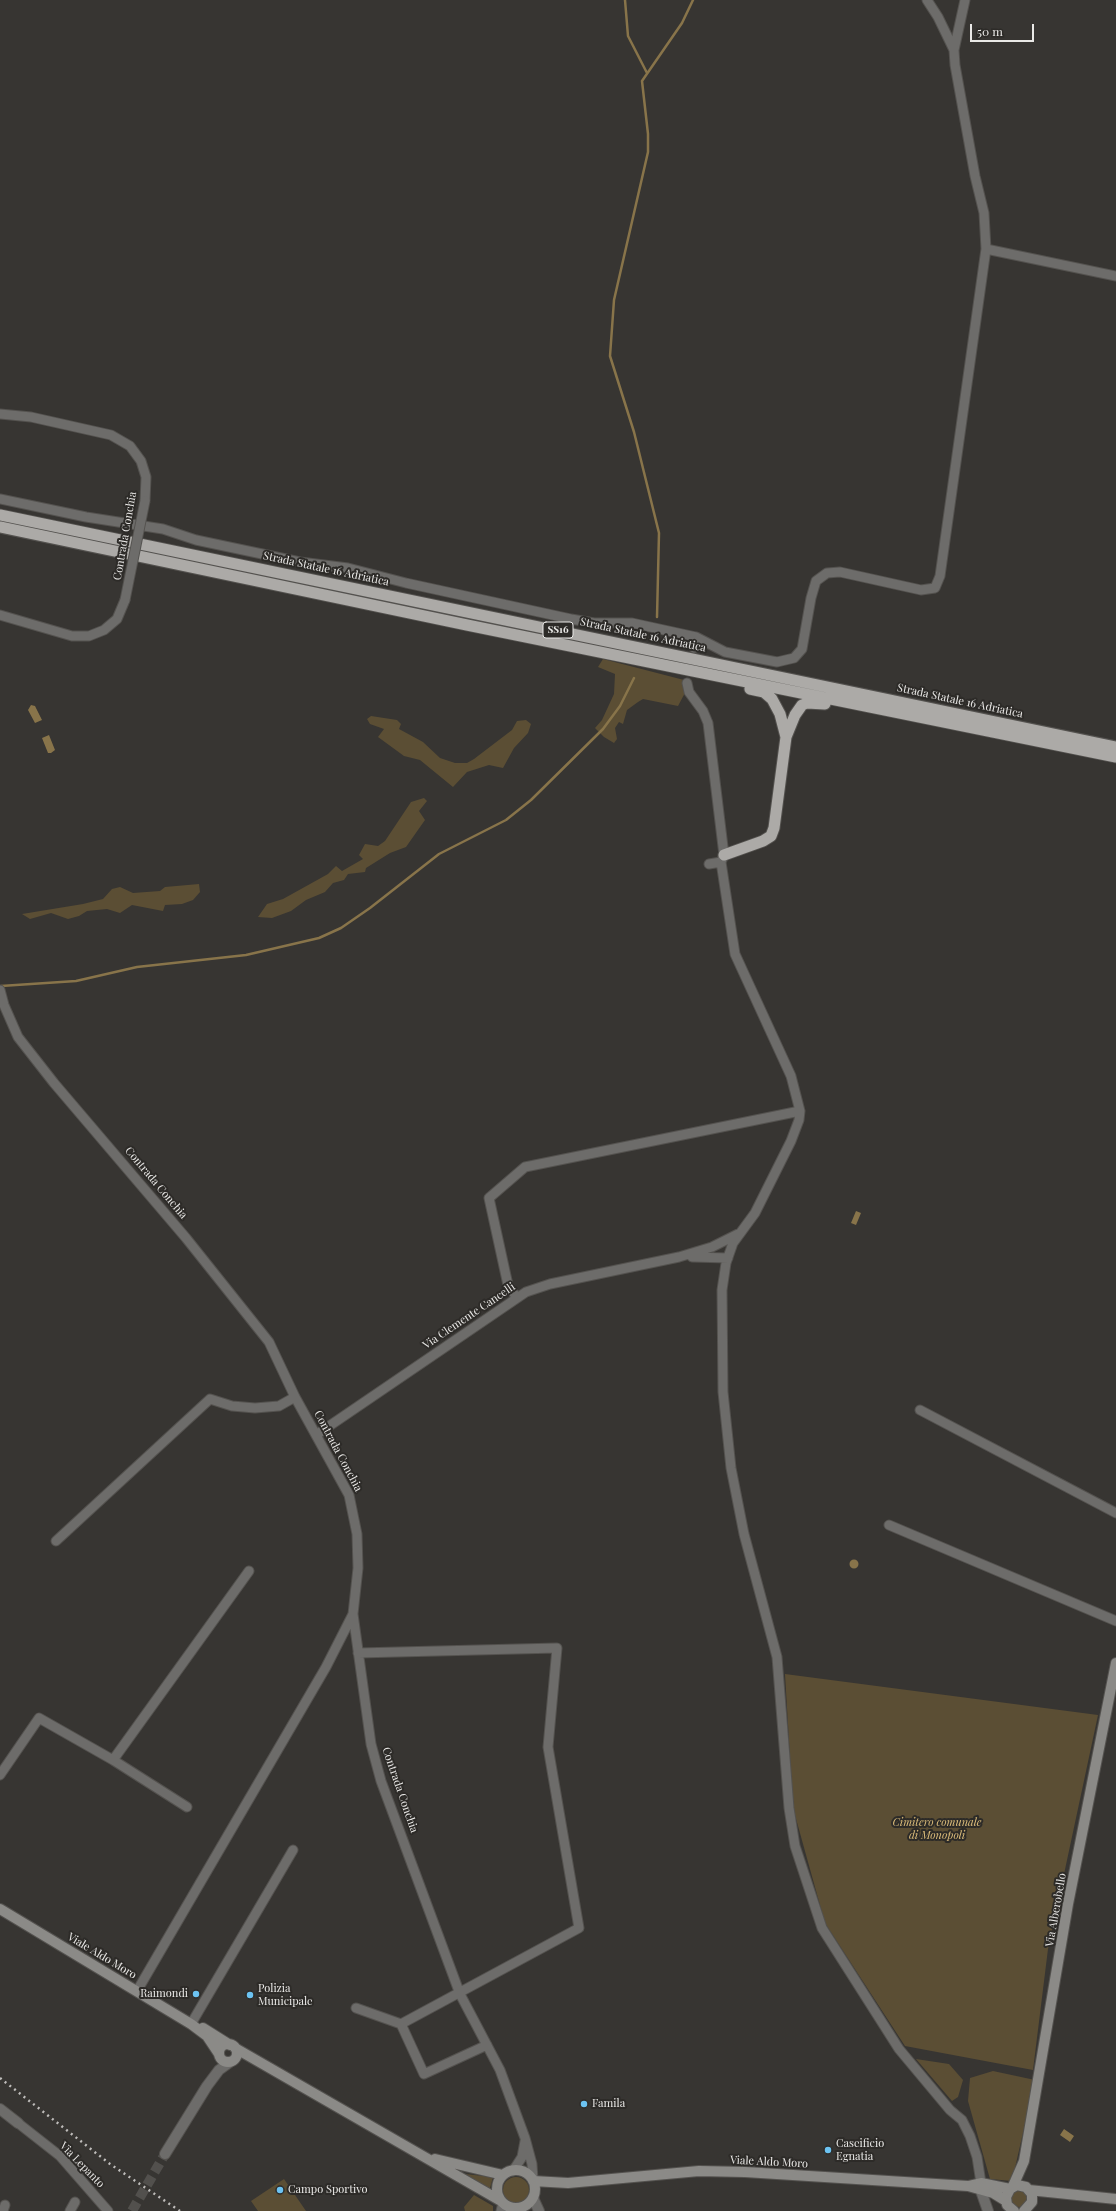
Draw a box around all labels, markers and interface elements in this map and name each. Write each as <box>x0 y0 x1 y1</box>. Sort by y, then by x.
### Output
scale bar <box>972 16 1036 42</box>
text: 50 m <box>977 23 1003 39</box>
street label: Contrada Conchia <box>111 491 139 581</box>
street label: Strada Statale 16 Adriatica <box>262 549 390 589</box>
street label: Strada Statale 16 Adriatica <box>579 615 707 655</box>
road number: SS16 <box>543 622 573 638</box>
street label: Strada Statale 16 Adriatica <box>896 681 1024 721</box>
street label: Contrada Conchia <box>122 1144 190 1222</box>
street label: Via Clemente Cancelli <box>420 1280 518 1352</box>
street label: Contrada Conchia <box>311 1408 365 1494</box>
street label: Contrada Conchia <box>379 1745 421 1835</box>
park label: Cimitero comunale di Monopoli <box>892 1816 982 1842</box>
street label: Via Alberobello <box>1043 1872 1069 1948</box>
street label: Viale Aldo Moro <box>65 1930 139 1982</box>
place label: Polizia Municipale <box>258 1982 313 2008</box>
place label: Raimondi <box>140 1987 188 2001</box>
marker: Raimondi <box>191 1989 201 1999</box>
marker: Polizia Municipale <box>245 1990 255 2000</box>
place label: Famila <box>592 2097 625 2111</box>
marker: Famila <box>579 2099 589 2109</box>
place label: Caseificio Egnatia <box>836 2137 884 2163</box>
street label: Via Lepanto <box>57 2139 107 2191</box>
marker: Caseificio Egnatia <box>823 2145 833 2155</box>
street label: Viale Aldo Moro <box>730 2153 808 2171</box>
place label: Campo Sportivo <box>288 2183 368 2197</box>
marker: Campo Sportivo <box>275 2185 285 2195</box>

